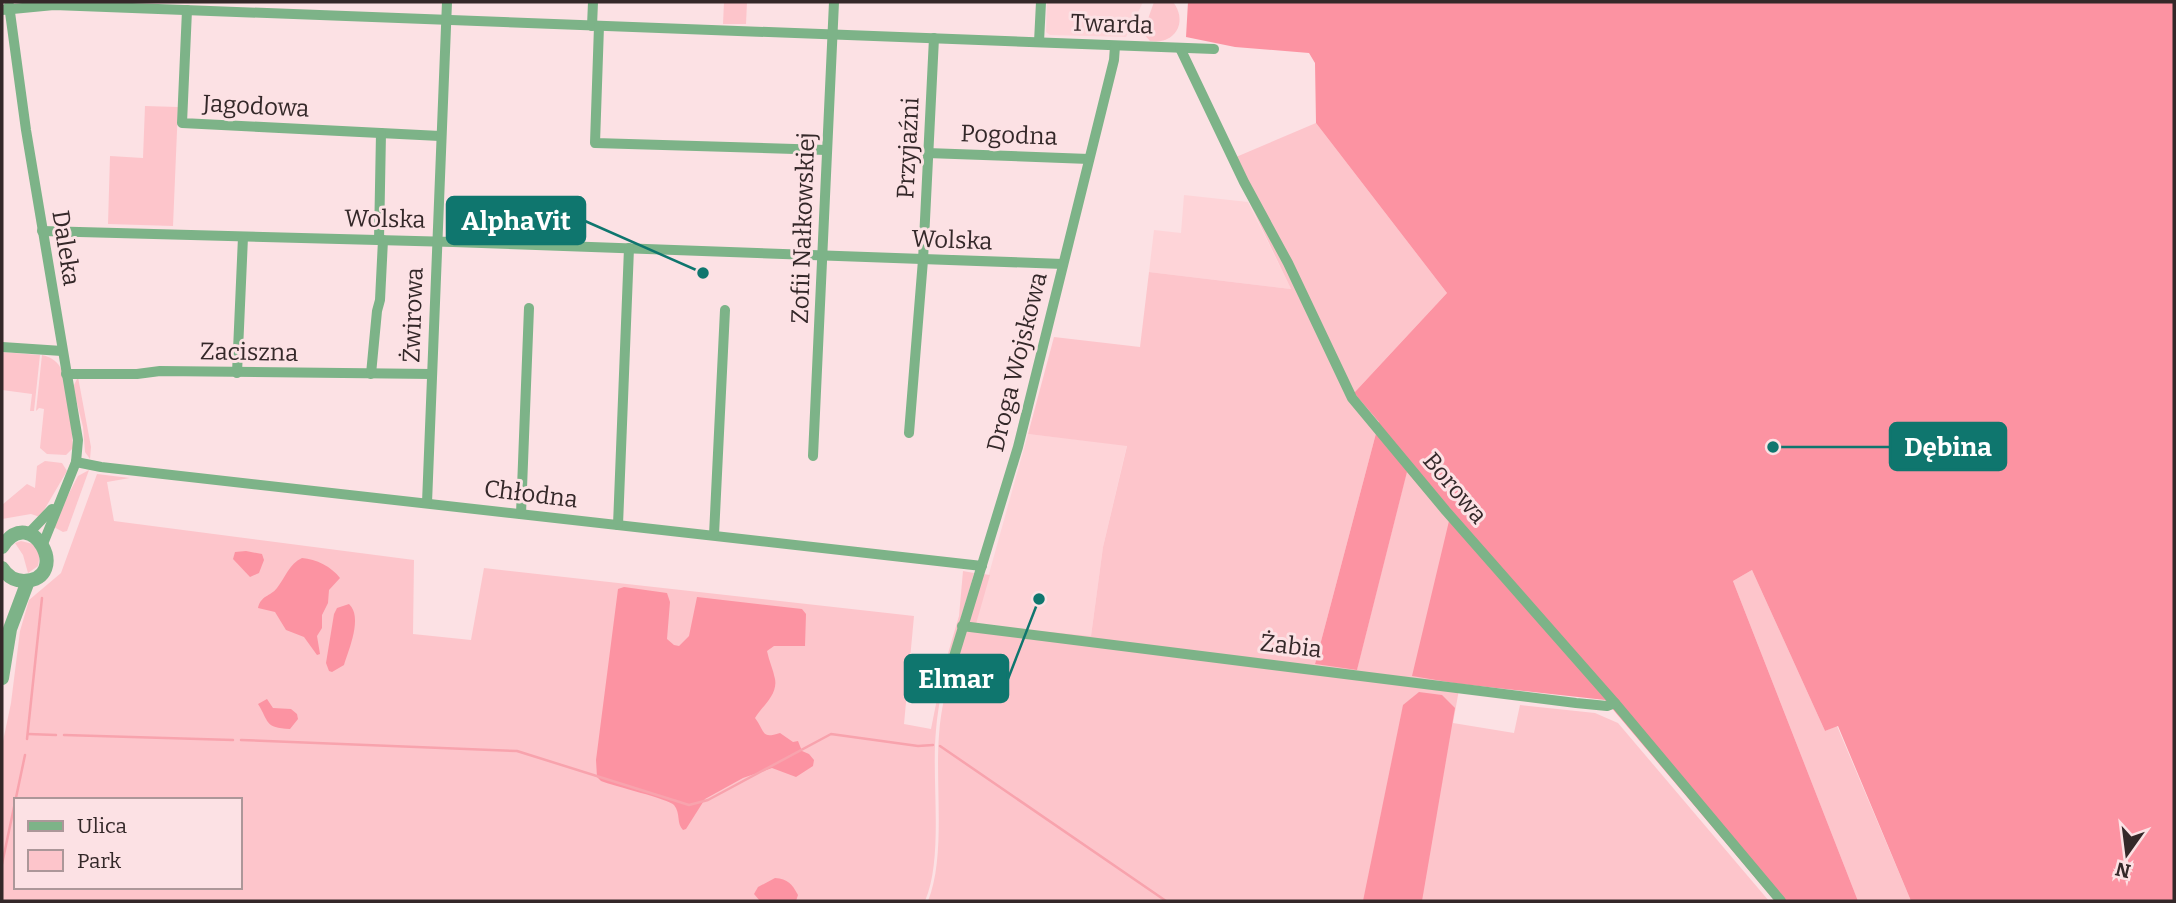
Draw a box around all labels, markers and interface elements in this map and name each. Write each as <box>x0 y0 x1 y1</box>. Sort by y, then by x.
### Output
street label: Twarda <box>1070 9 1154 39</box>
street label: Jagodowa <box>201 89 310 123</box>
street label: Przyjaźni <box>891 96 925 200</box>
street label: Pogodna <box>960 119 1058 151</box>
street label: Zofii Nałkowskiej <box>786 132 820 324</box>
callout: AlphaVit <box>447 197 585 244</box>
street label: Wolska <box>344 204 426 234</box>
text: AlphaVit <box>461 206 571 237</box>
street label: Daleka <box>46 208 86 288</box>
street label: Wolska <box>911 225 993 255</box>
street label: Żwirowa <box>397 267 429 363</box>
street label: Droga Wojskowa <box>981 269 1053 455</box>
street label: Zaciszna <box>200 337 298 367</box>
callout: Dębina <box>1890 423 2006 470</box>
text: Dębina <box>1904 432 1992 463</box>
street label: Borowa <box>1417 447 1493 529</box>
street label: Chłodna <box>483 474 579 514</box>
street label: Żabia <box>1259 628 1323 664</box>
callout: Elmar <box>905 655 1008 702</box>
text: Elmar <box>918 664 994 695</box>
legend <box>14 798 242 889</box>
text: Ulica <box>77 813 127 839</box>
north arrow <box>2092 819 2162 889</box>
text: Park <box>77 848 121 874</box>
text: N <box>2113 857 2133 883</box>

